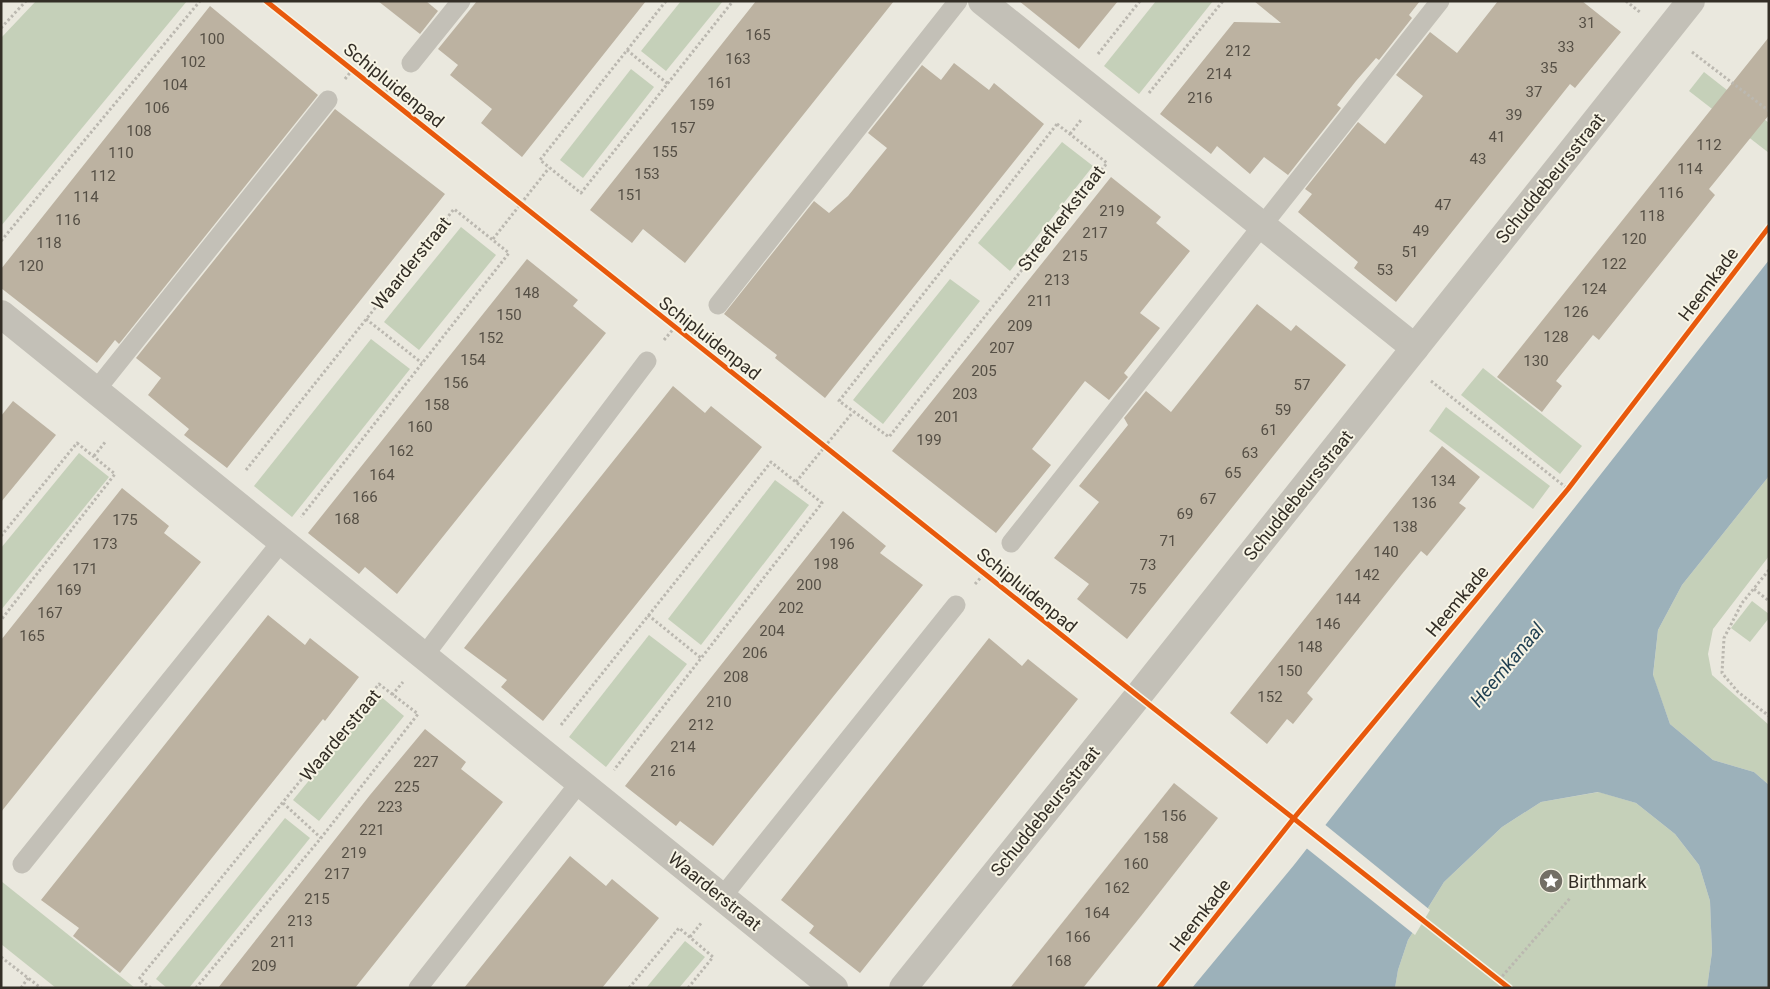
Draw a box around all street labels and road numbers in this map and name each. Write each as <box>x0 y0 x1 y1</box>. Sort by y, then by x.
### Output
street label: Schipluidenpad <box>340 38 448 132</box>
street label: Schuddebeursstraat <box>1491 109 1609 247</box>
street label: Streefkerkstraat <box>1013 161 1109 275</box>
street label: Waarderstraat <box>367 212 455 314</box>
street label: Heemkade <box>1674 243 1742 325</box>
street label: Schipluidenpad <box>655 292 765 384</box>
street label: Schuddebeursstraat <box>1239 426 1357 564</box>
street label: Schipluidenpad <box>973 543 1081 637</box>
street label: Heemkade <box>1421 561 1493 641</box>
street label: Waarderstraat <box>296 685 385 785</box>
street label: Schuddebeursstraat <box>986 742 1104 880</box>
street label: Waarderstraat <box>664 847 766 935</box>
street label: Heemkade <box>1165 875 1235 955</box>

